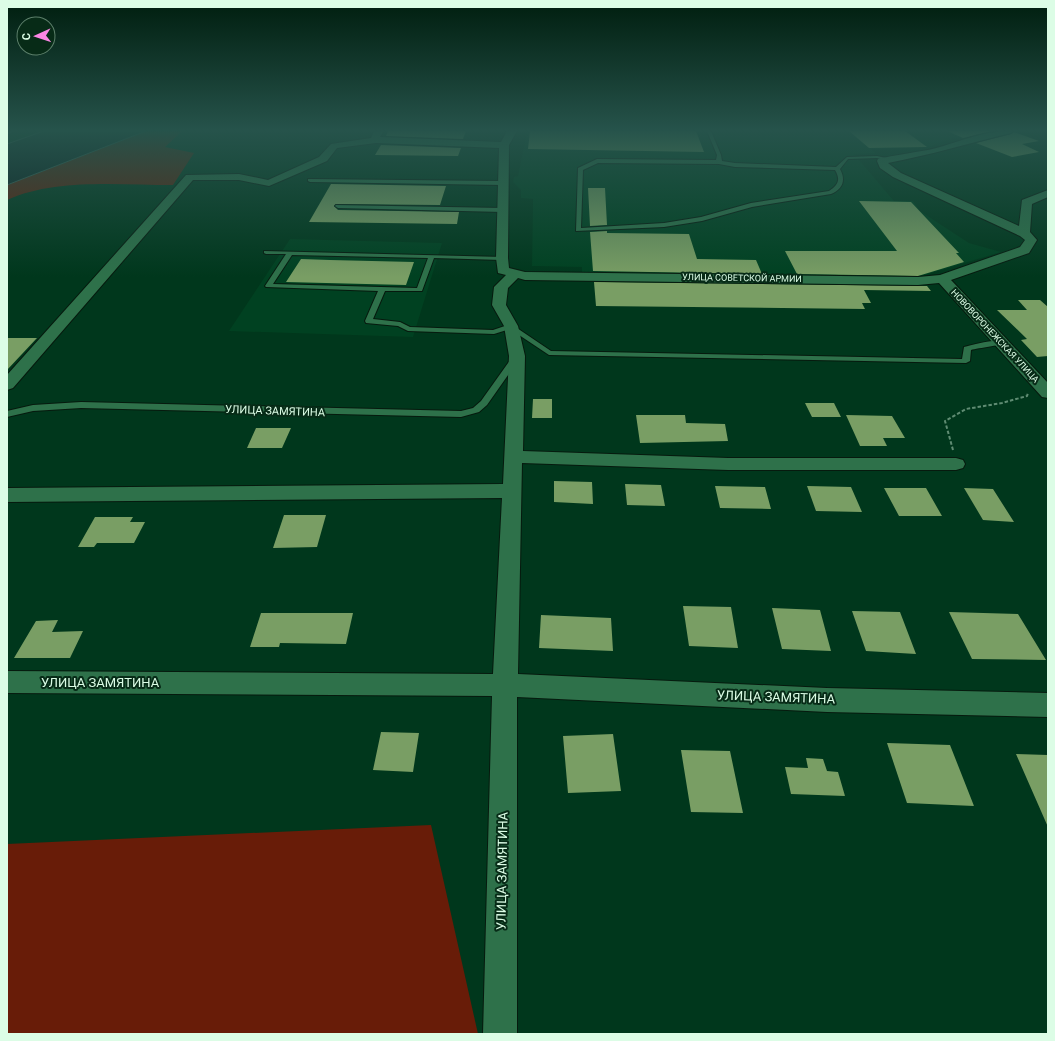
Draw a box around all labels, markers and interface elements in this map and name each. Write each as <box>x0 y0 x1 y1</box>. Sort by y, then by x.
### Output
north arrow <box>16 16 56 56</box>
text: С <box>20 33 33 40</box>
street label: УЛИЦА СОВЕТСКОЙ АРМИИ <box>682 271 802 284</box>
street label: НОВОВОРОНЕЖСКАЯ УЛИЦА <box>949 287 1041 385</box>
street label: УЛИЦА ЗАМЯТИНА <box>225 403 326 419</box>
street label: УЛИЦА ЗАМЯТИНА <box>41 675 160 690</box>
street label: УЛИЦА ЗАМЯТИНА <box>717 687 836 707</box>
street label: УЛИЦА ЗАМЯТИНА <box>493 811 511 930</box>

